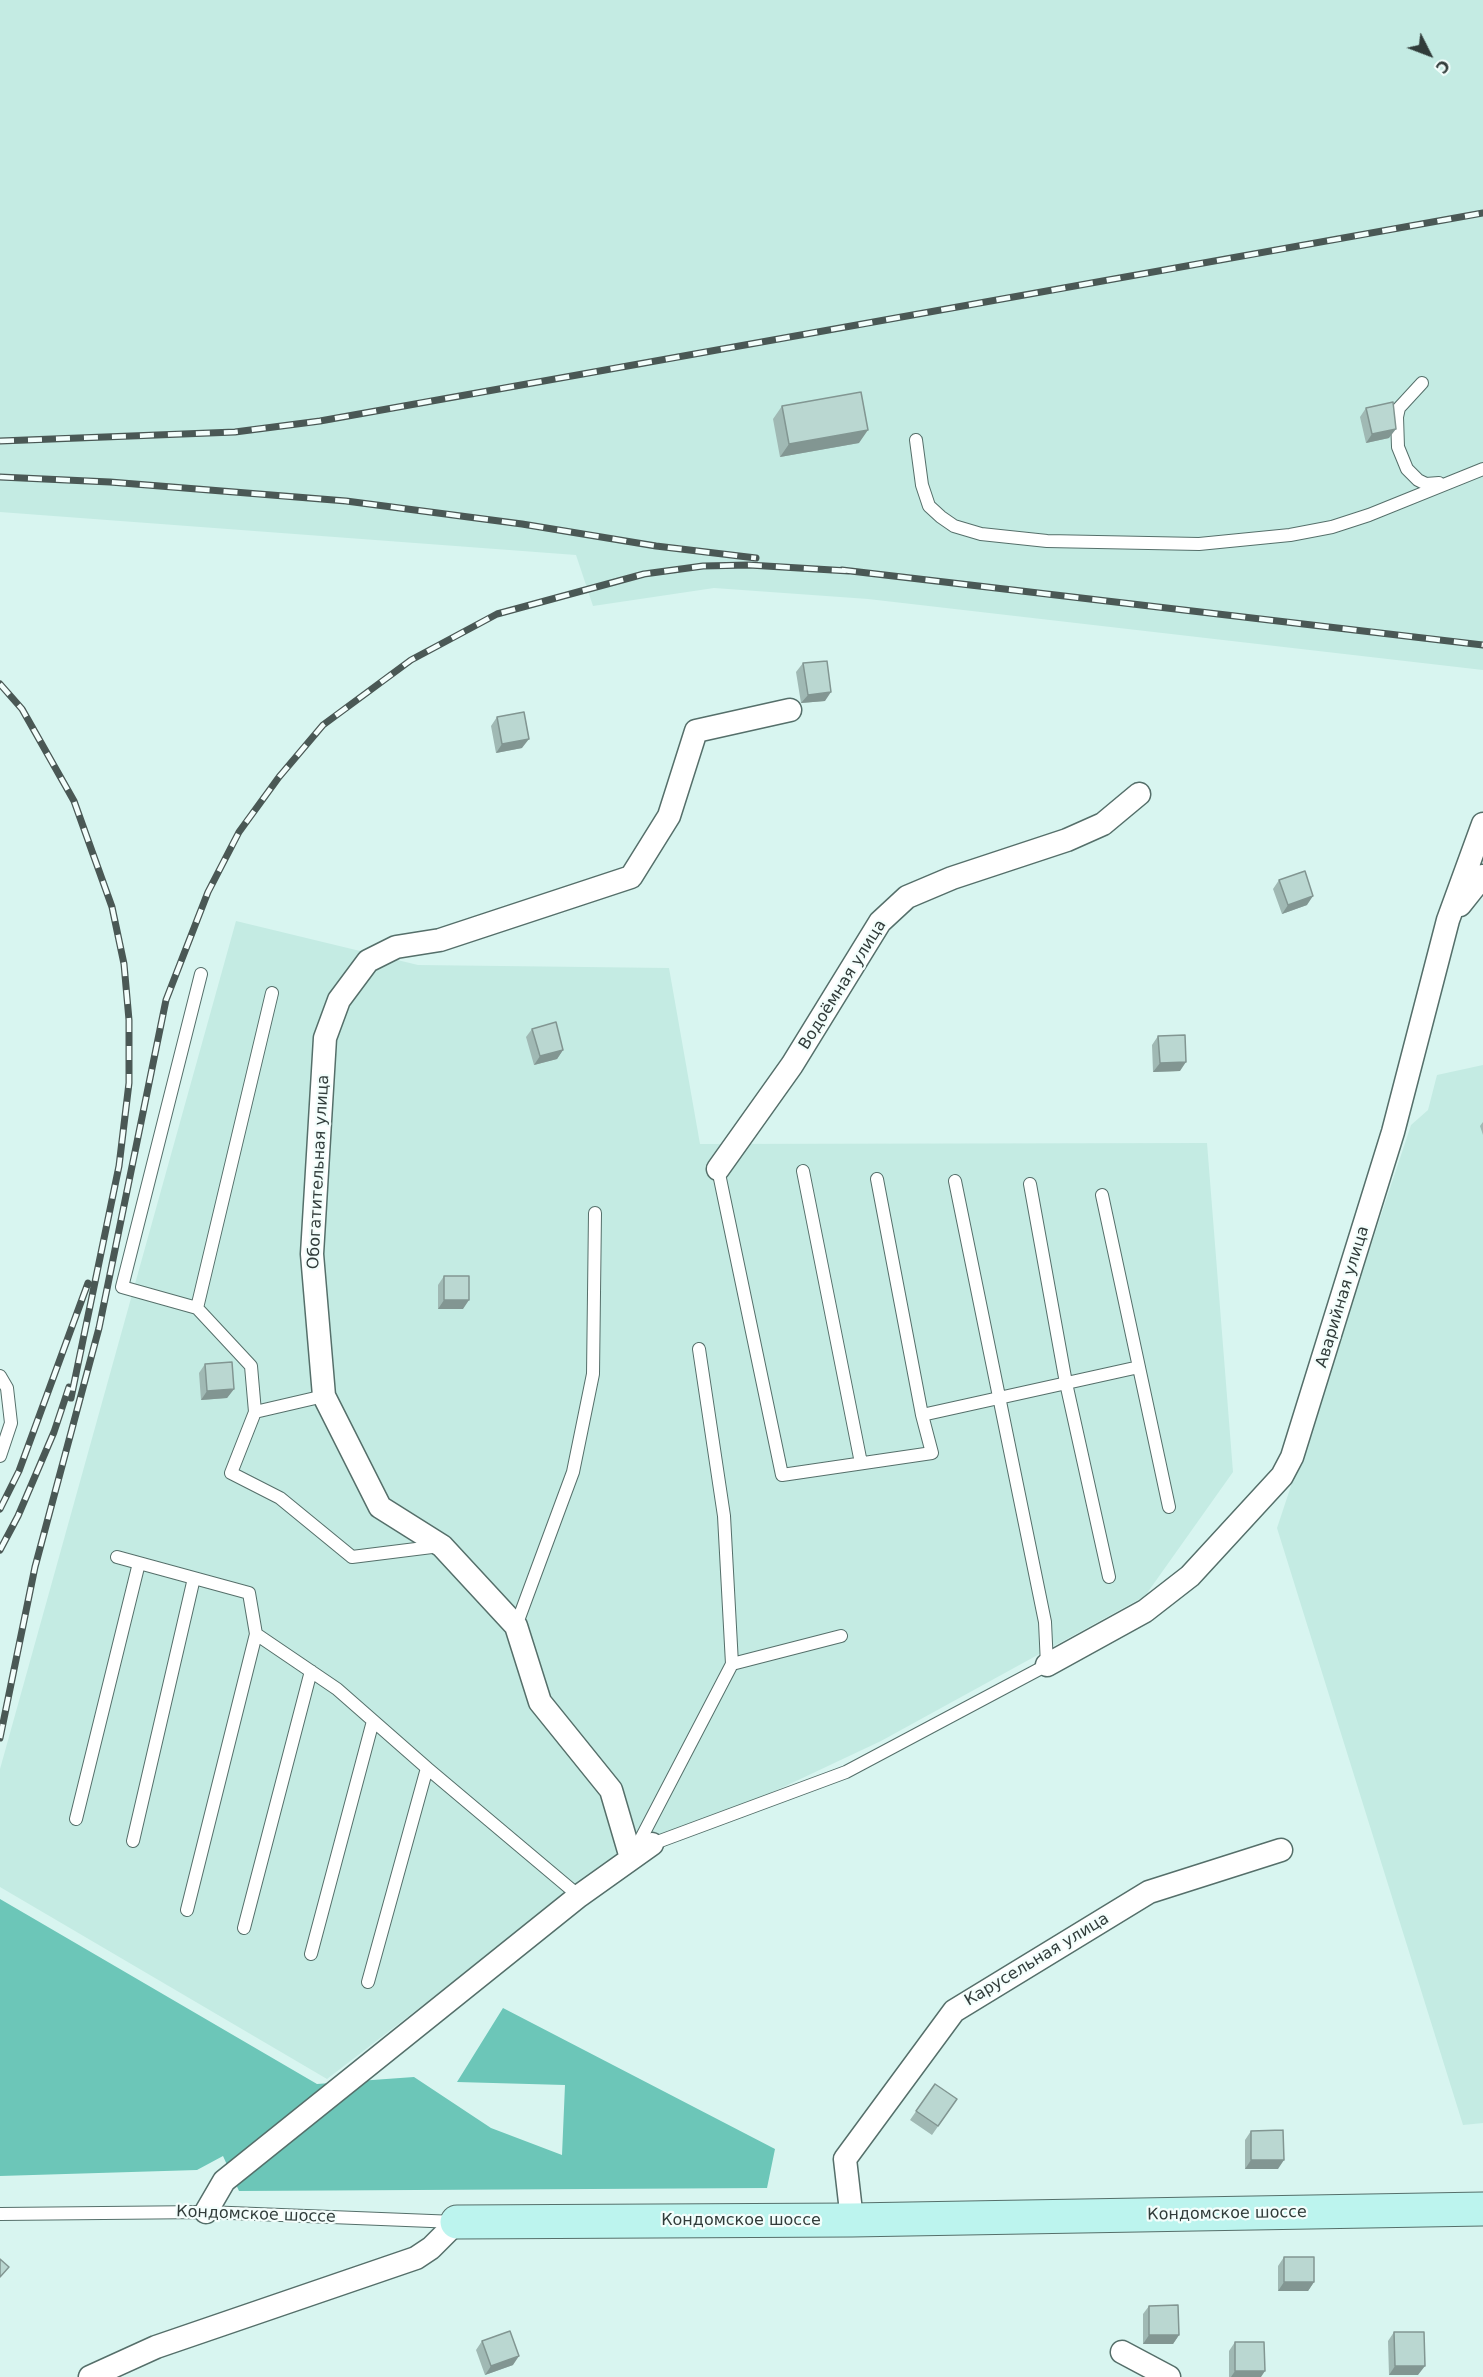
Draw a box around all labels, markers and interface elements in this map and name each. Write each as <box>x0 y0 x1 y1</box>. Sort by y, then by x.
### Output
north arrow <box>1399 24 1459 84</box>
text: С <box>1432 56 1454 77</box>
street label: Водоёмная улица <box>795 917 891 1053</box>
street label: Обогатительная улица <box>304 1074 334 1270</box>
street label: Аварийная улица <box>1312 1224 1374 1370</box>
street label: Карусельная улица <box>961 1909 1113 2011</box>
street label: Кондомское шоссе <box>176 2203 336 2227</box>
street label: Кондомское шоссе <box>1147 2203 1307 2225</box>
street label: Кондомское шоссе <box>661 2211 821 2231</box>

